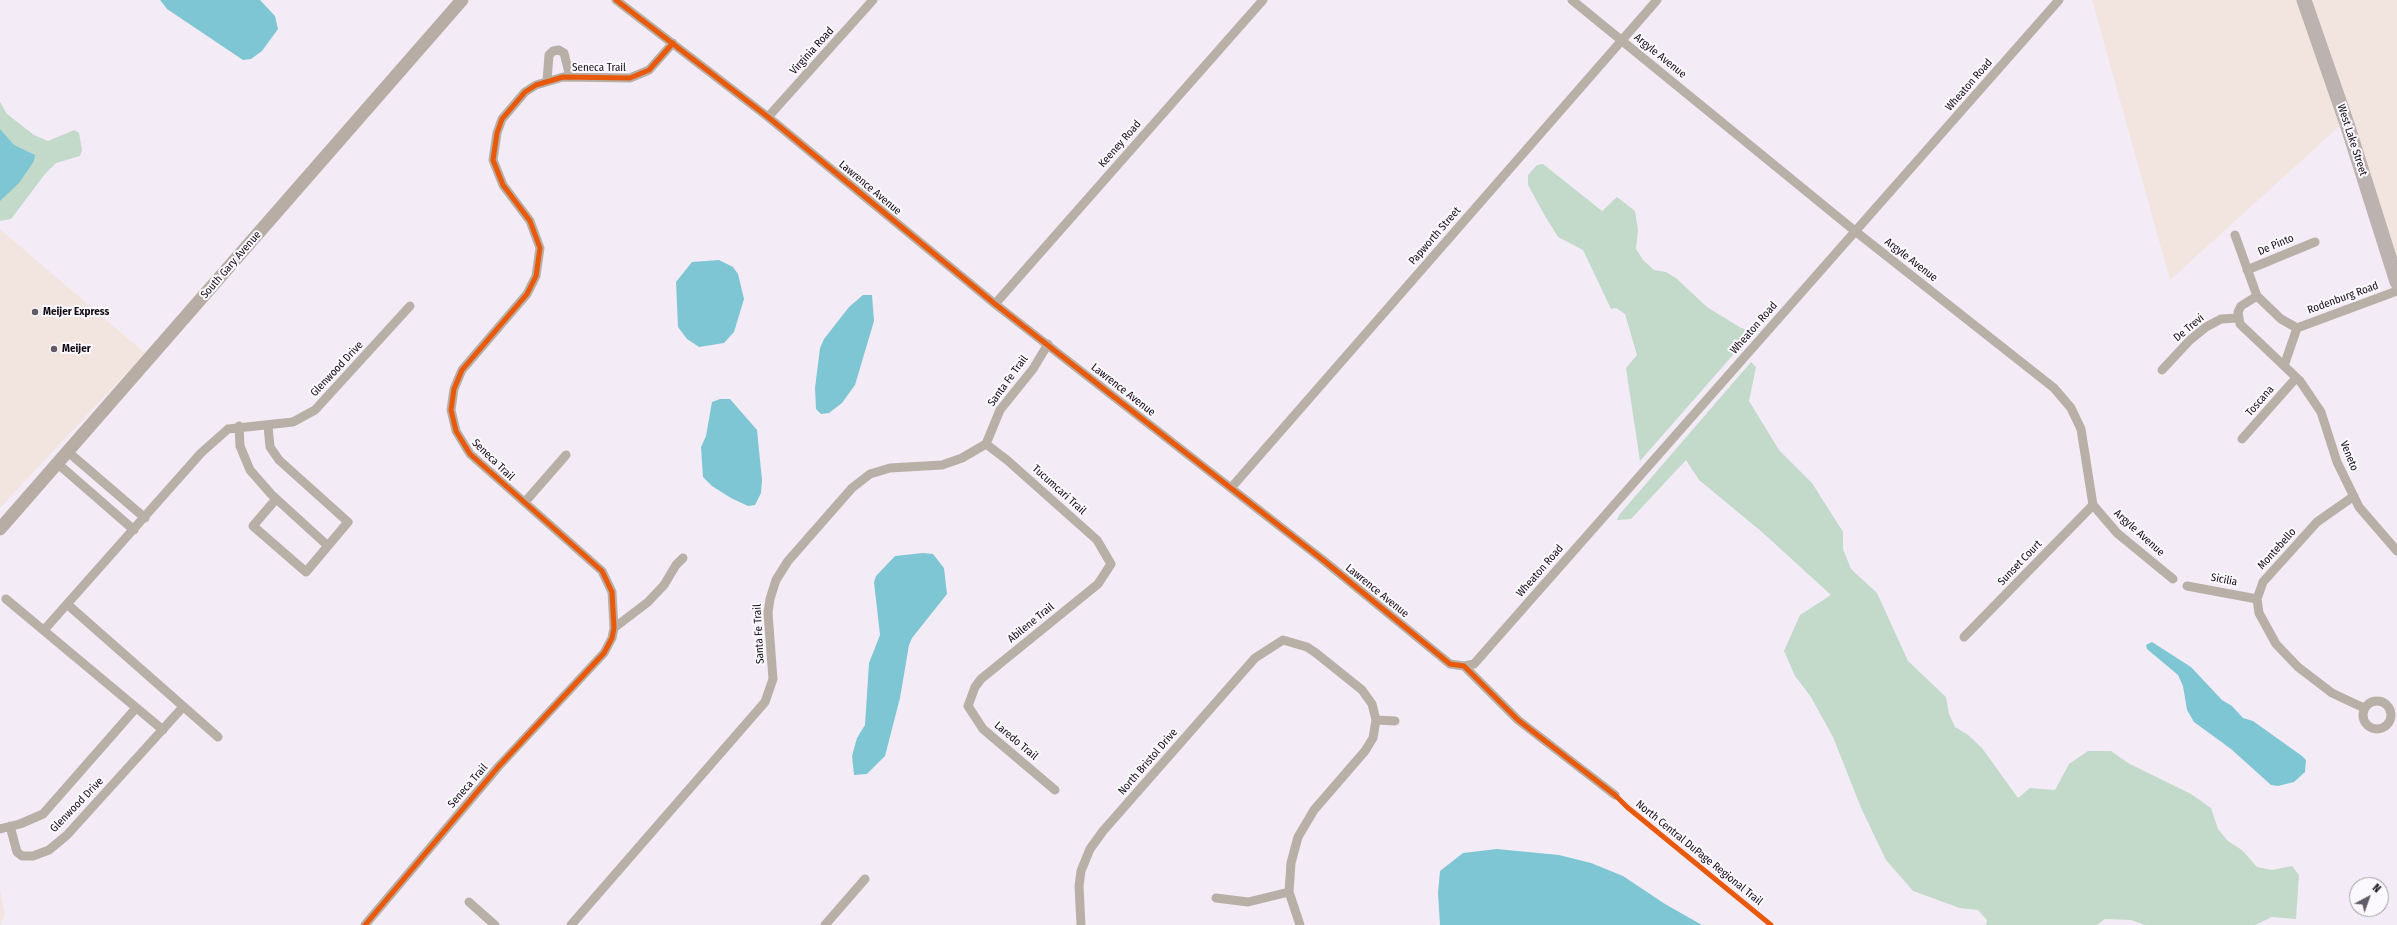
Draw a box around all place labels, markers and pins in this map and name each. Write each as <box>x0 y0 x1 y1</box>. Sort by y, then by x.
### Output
place label: Meijer Express <box>43 305 109 319</box>
marker: Meijer Express <box>30 307 40 317</box>
place label: Meijer <box>62 342 91 356</box>
marker: Meijer <box>49 344 59 354</box>

